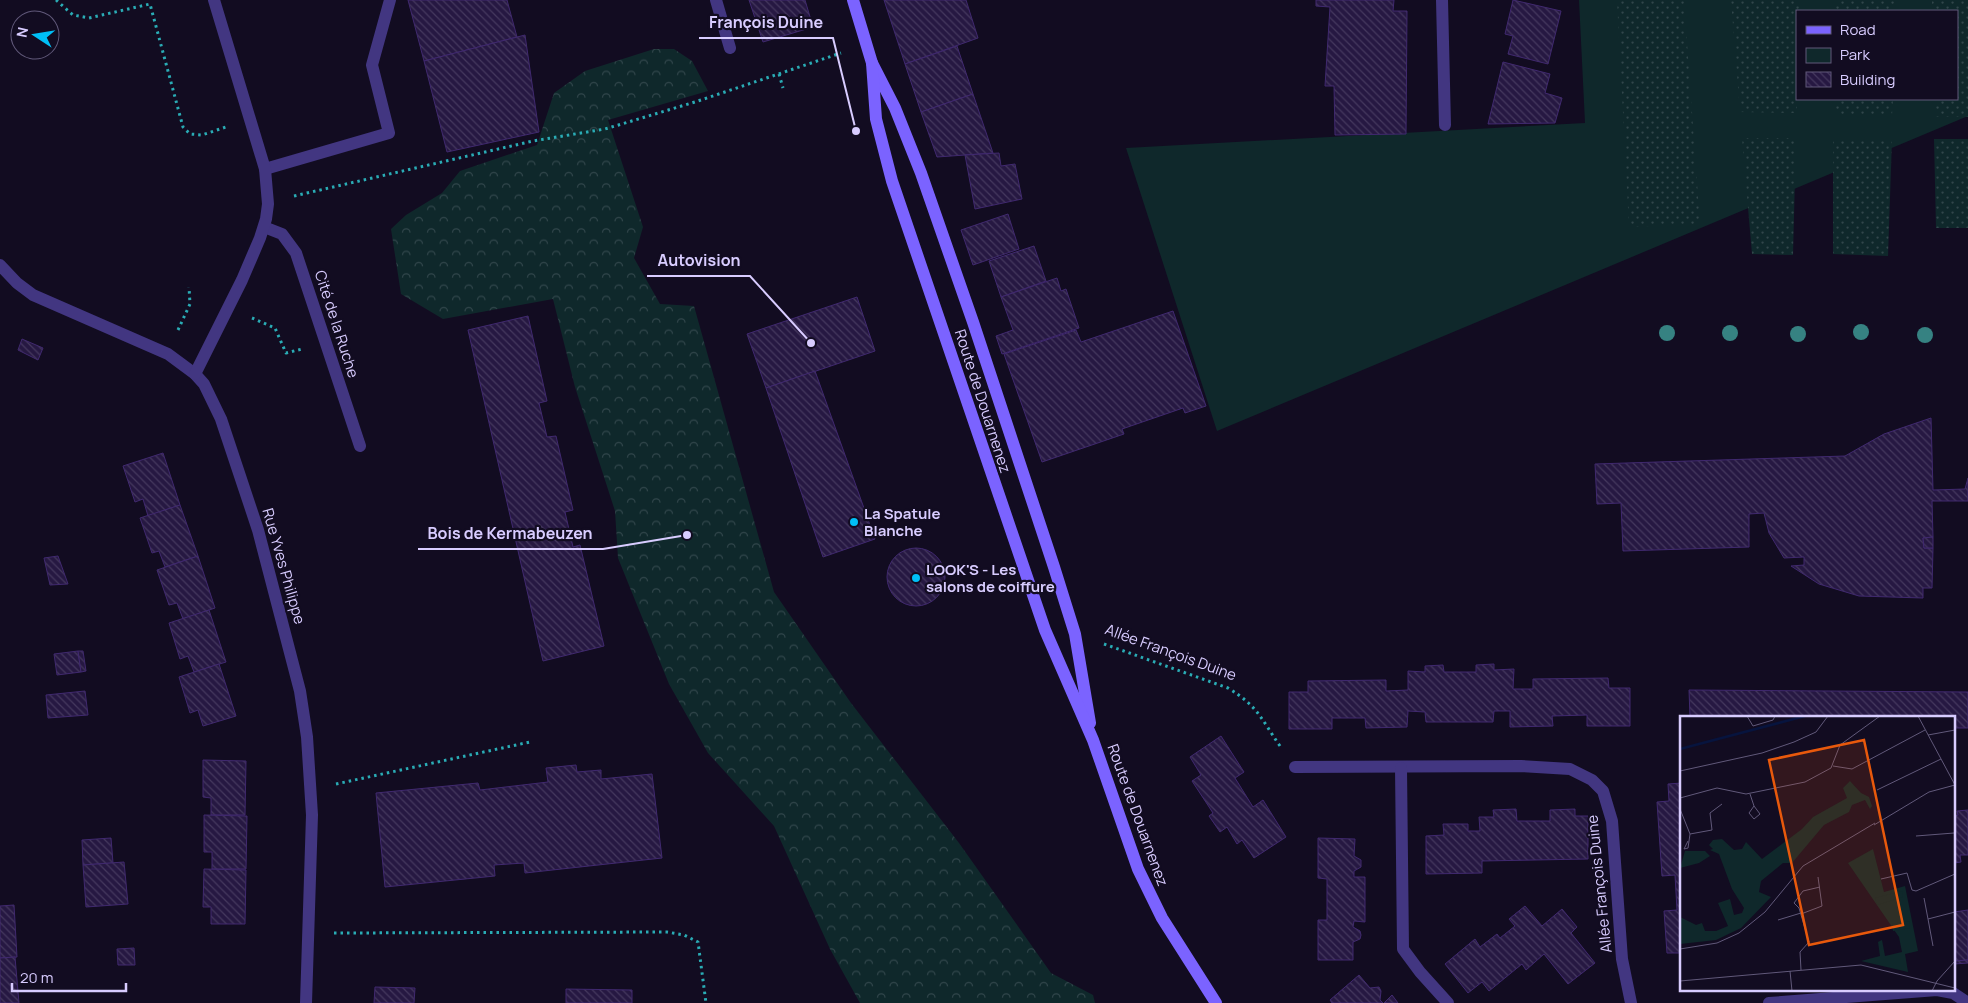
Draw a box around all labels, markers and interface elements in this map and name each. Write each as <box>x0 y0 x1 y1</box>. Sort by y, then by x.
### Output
callout: François Duine <box>699 7 833 38</box>
north arrow <box>10 10 60 60</box>
legend <box>1796 10 1958 100</box>
text: François Duine <box>709 11 823 33</box>
text: Road <box>1840 19 1876 40</box>
text: N <box>11 25 32 39</box>
text: Park <box>1840 44 1870 65</box>
text: Building <box>1840 69 1895 90</box>
callout: Autovision <box>647 245 750 276</box>
text: Autovision <box>657 249 741 271</box>
street label: Cité de la Ruche <box>310 268 364 381</box>
street label: Route de Douarnenez <box>950 326 1016 476</box>
place label: La Spatule Blanche <box>864 503 941 541</box>
street label: Rue Yves Philippe <box>257 505 311 627</box>
marker: La Spatule Blanche <box>848 516 860 528</box>
callout: Bois de Kermabeuzen <box>418 518 603 549</box>
text: Bois de Kermabeuzen <box>427 522 593 544</box>
place label: LOOK'S - Les salons de coiffure <box>926 559 1055 597</box>
marker: LOOK'S - Les salons de coiffure <box>910 572 922 584</box>
street label: Allée François Duine <box>1102 618 1240 686</box>
inset map <box>1680 716 1956 990</box>
street label: Route de Douarnenez <box>1102 741 1174 889</box>
street label: Allée François Duine <box>1581 814 1617 954</box>
scale bar <box>12 960 126 992</box>
text: 20 m <box>20 967 53 988</box>

